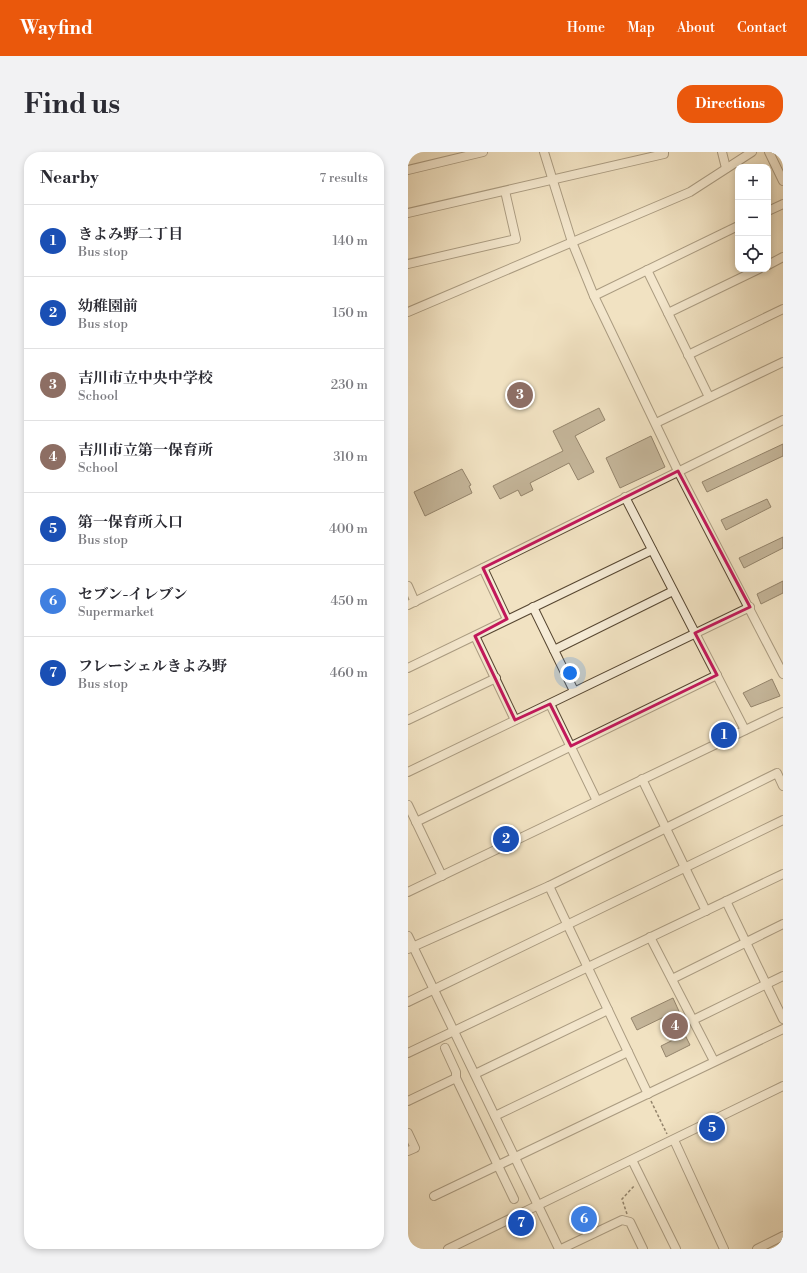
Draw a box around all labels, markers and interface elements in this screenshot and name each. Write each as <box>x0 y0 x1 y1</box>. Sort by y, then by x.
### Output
text: Wayfind <box>20 16 93 40</box>
text: Home <box>567 19 605 37</box>
text: Map <box>627 19 655 37</box>
text: About <box>677 19 715 37</box>
text: Contact <box>737 19 787 37</box>
button: Directions <box>677 85 783 123</box>
text: Find us <box>24 87 120 122</box>
map controls <box>735 164 771 272</box>
button: + <box>735 164 771 200</box>
text: Nearby <box>40 167 99 189</box>
text: 7 results <box>319 170 368 186</box>
button: − <box>735 200 771 236</box>
text: きよみ野二丁目 <box>78 225 183 244</box>
text: 1 <box>50 233 56 249</box>
text: 140 m <box>332 233 368 249</box>
button: locate <box>735 236 771 272</box>
text: Bus stop <box>78 244 128 260</box>
text: 幼稚園前 <box>78 297 138 316</box>
text: 2 <box>49 305 57 321</box>
text: 150 m <box>333 305 368 321</box>
text: Bus stop <box>78 316 128 332</box>
text: 吉川市立中央中学校 <box>78 369 213 388</box>
text: 3 <box>49 377 57 393</box>
text: 230 m <box>331 377 368 393</box>
pin: 3 <box>507 380 533 410</box>
text: School <box>78 388 118 404</box>
text: 吉川市立第一保育所 <box>78 441 213 460</box>
text: 4 <box>49 449 57 465</box>
text: 310 m <box>333 449 368 465</box>
text: School <box>78 460 118 476</box>
text: 第一保育所入口 <box>78 513 183 532</box>
text: 5 <box>49 521 57 537</box>
text: 400 m <box>329 521 368 537</box>
text: Bus stop <box>78 532 128 548</box>
text: セブン-イレブン <box>78 585 188 604</box>
text: 6 <box>49 593 57 609</box>
text: 450 m <box>330 593 368 609</box>
text: Supermarket <box>78 604 154 620</box>
text: フレーシェルきよみ野 <box>78 657 227 676</box>
your location <box>560 663 580 683</box>
text: 7 <box>49 665 57 681</box>
text: 460 m <box>330 665 368 681</box>
text: Bus stop <box>78 676 128 692</box>
pin: 1 <box>711 720 737 750</box>
pin: 2 <box>493 824 519 854</box>
pin: 4 <box>662 1011 688 1041</box>
pin: 5 <box>699 1113 725 1143</box>
pin: 6 <box>571 1204 597 1234</box>
pin: 7 <box>508 1208 534 1238</box>

